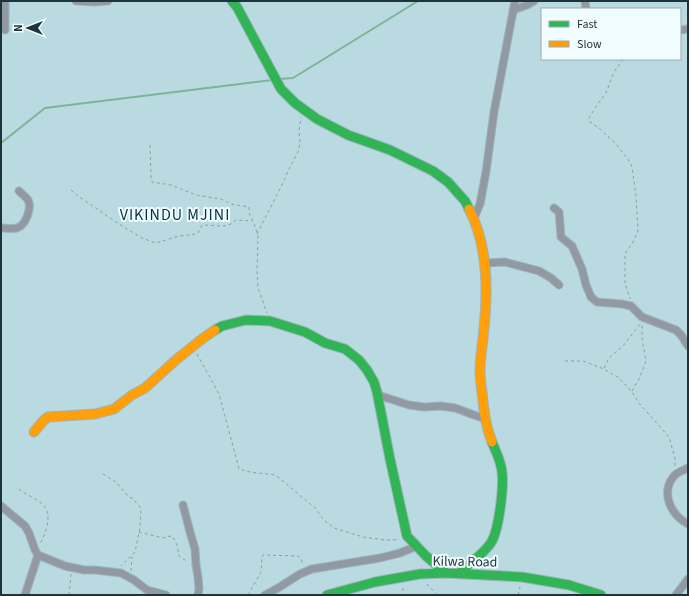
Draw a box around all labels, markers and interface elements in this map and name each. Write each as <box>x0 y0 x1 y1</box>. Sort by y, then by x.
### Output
north arrow <box>8 8 48 48</box>
legend <box>541 8 681 60</box>
text: Fast <box>577 16 597 33</box>
text: N <box>11 24 26 32</box>
text: Slow <box>577 36 602 53</box>
district label: VIKINDU MJINI <box>120 204 230 226</box>
street label: Kilwa Road <box>432 551 498 573</box>

